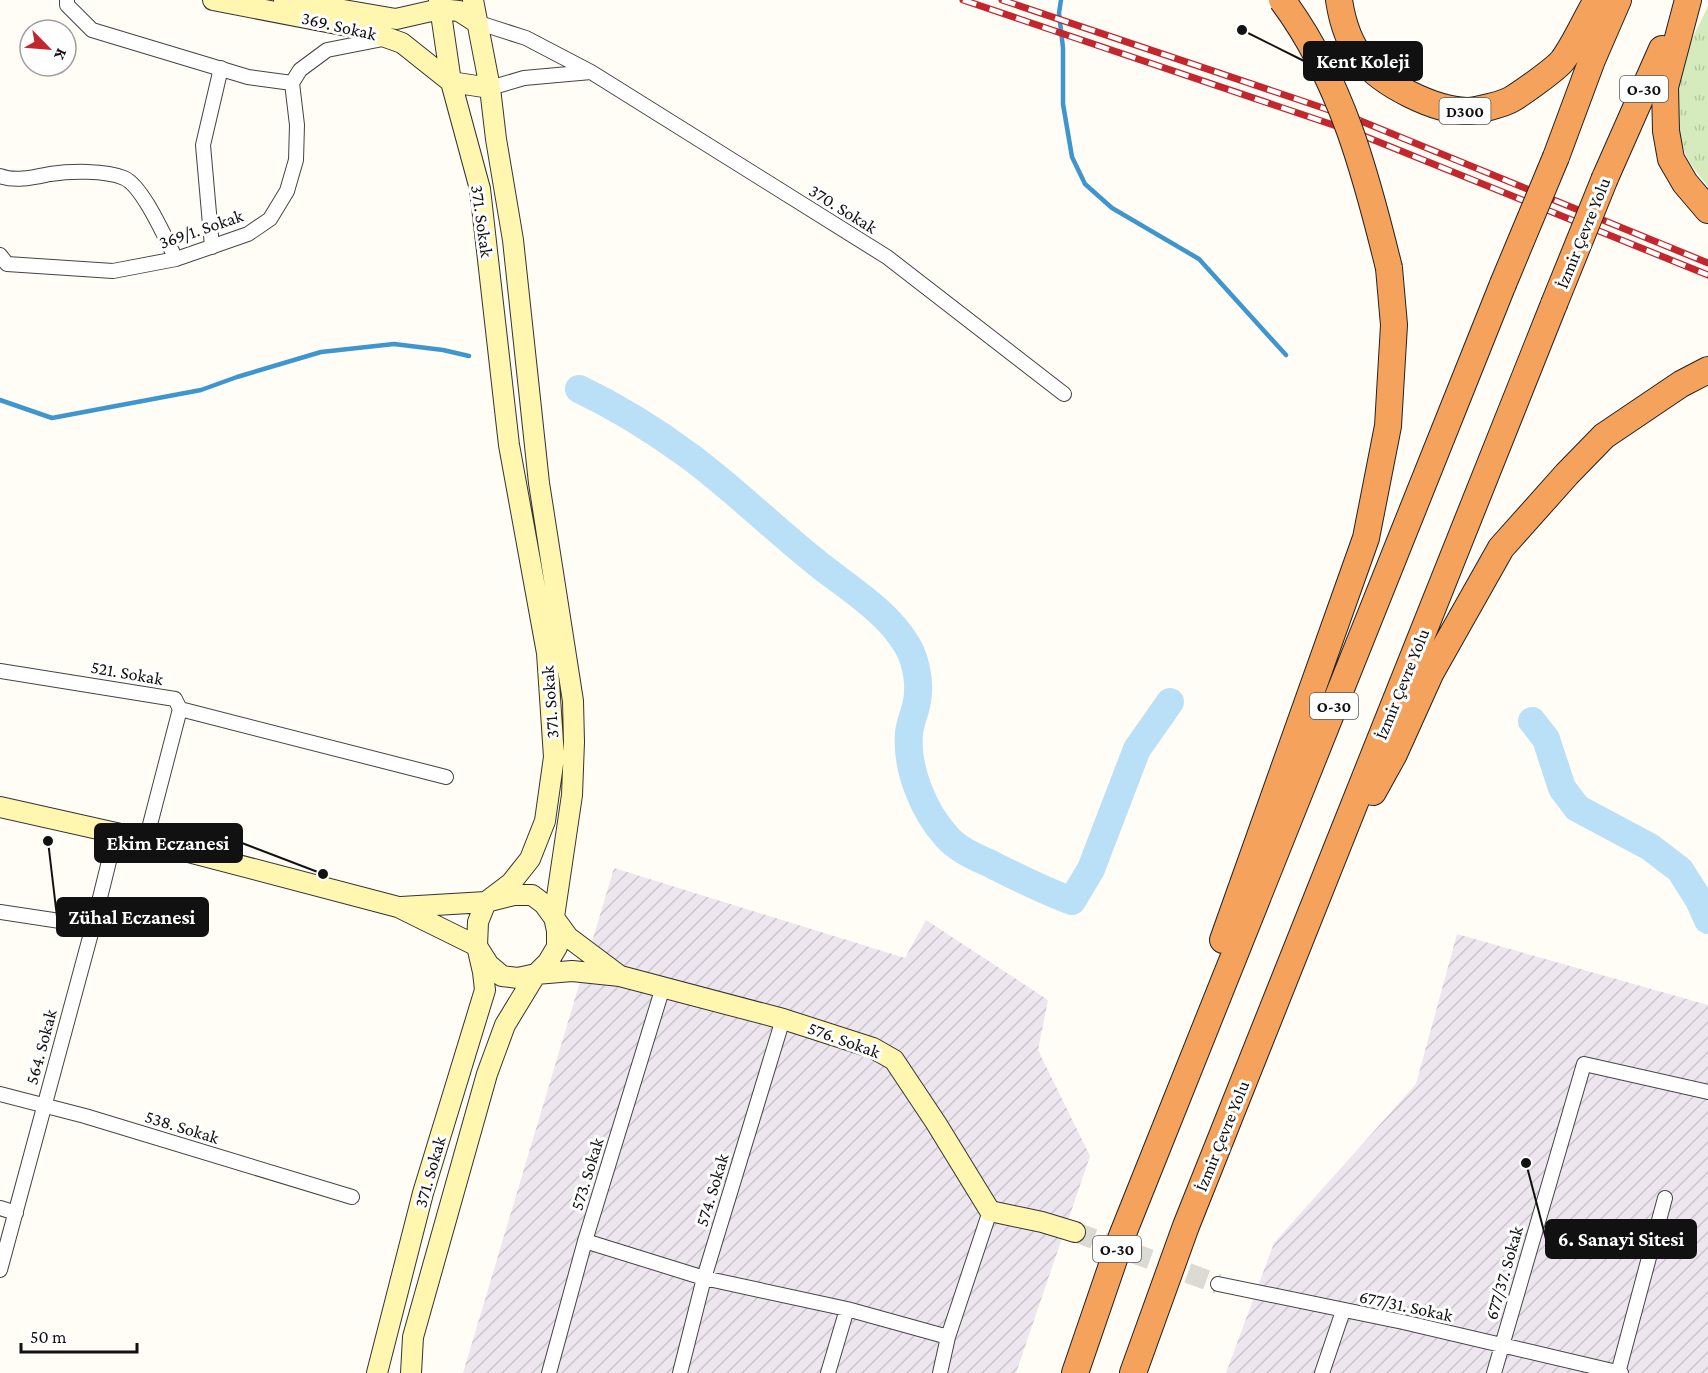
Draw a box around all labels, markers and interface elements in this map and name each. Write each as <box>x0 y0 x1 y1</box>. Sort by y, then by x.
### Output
street label: 369. Sokak <box>300 8 379 44</box>
north arrow <box>18 18 78 78</box>
callout: Kent Koleji <box>1304 42 1422 80</box>
text: K <box>51 46 71 63</box>
text: Kent Koleji <box>1316 50 1410 73</box>
road number: O-30 <box>1620 76 1668 102</box>
road number: D300 <box>1440 98 1490 124</box>
street label: İzmir Çevre Yolu <box>1552 174 1614 291</box>
street label: 370. Sokak <box>805 180 881 238</box>
street label: 371. Sokak <box>467 184 497 259</box>
street label: 369/1. Sokak <box>156 205 246 253</box>
street label: İzmir Çevre Yolu <box>1371 625 1433 742</box>
street label: 521. Sokak <box>89 657 165 689</box>
street label: 371. Sokak <box>537 665 563 739</box>
road number: O-30 <box>1310 693 1358 719</box>
callout: Ekim Eczanesi <box>95 824 242 862</box>
text: Ekim Eczanesi <box>107 832 230 854</box>
callout: Zühal Eczanesi <box>57 898 208 936</box>
text: Zühal Eczanesi <box>69 906 196 928</box>
street label: 564. Sokak <box>21 1007 61 1087</box>
street label: 576. Sokak <box>805 1018 883 1062</box>
street label: İzmir Çevre Yolu <box>1191 1077 1253 1194</box>
street label: 538. Sokak <box>142 1106 222 1148</box>
street label: 371. Sokak <box>410 1134 450 1210</box>
street label: 573. Sokak <box>567 1135 608 1213</box>
street label: 574. Sokak <box>691 1151 733 1229</box>
callout: 6. Sanayi Sitesi <box>1546 1220 1696 1258</box>
street label: 677/37. Sokak <box>1481 1224 1527 1322</box>
text: 6. Sanayi Sitesi <box>1558 1228 1684 1250</box>
road number: O-30 <box>1093 1236 1141 1262</box>
street label: 677/31. Sokak <box>1357 1286 1455 1326</box>
scale bar <box>21 1316 136 1354</box>
text: 50 m <box>30 1327 67 1347</box>

